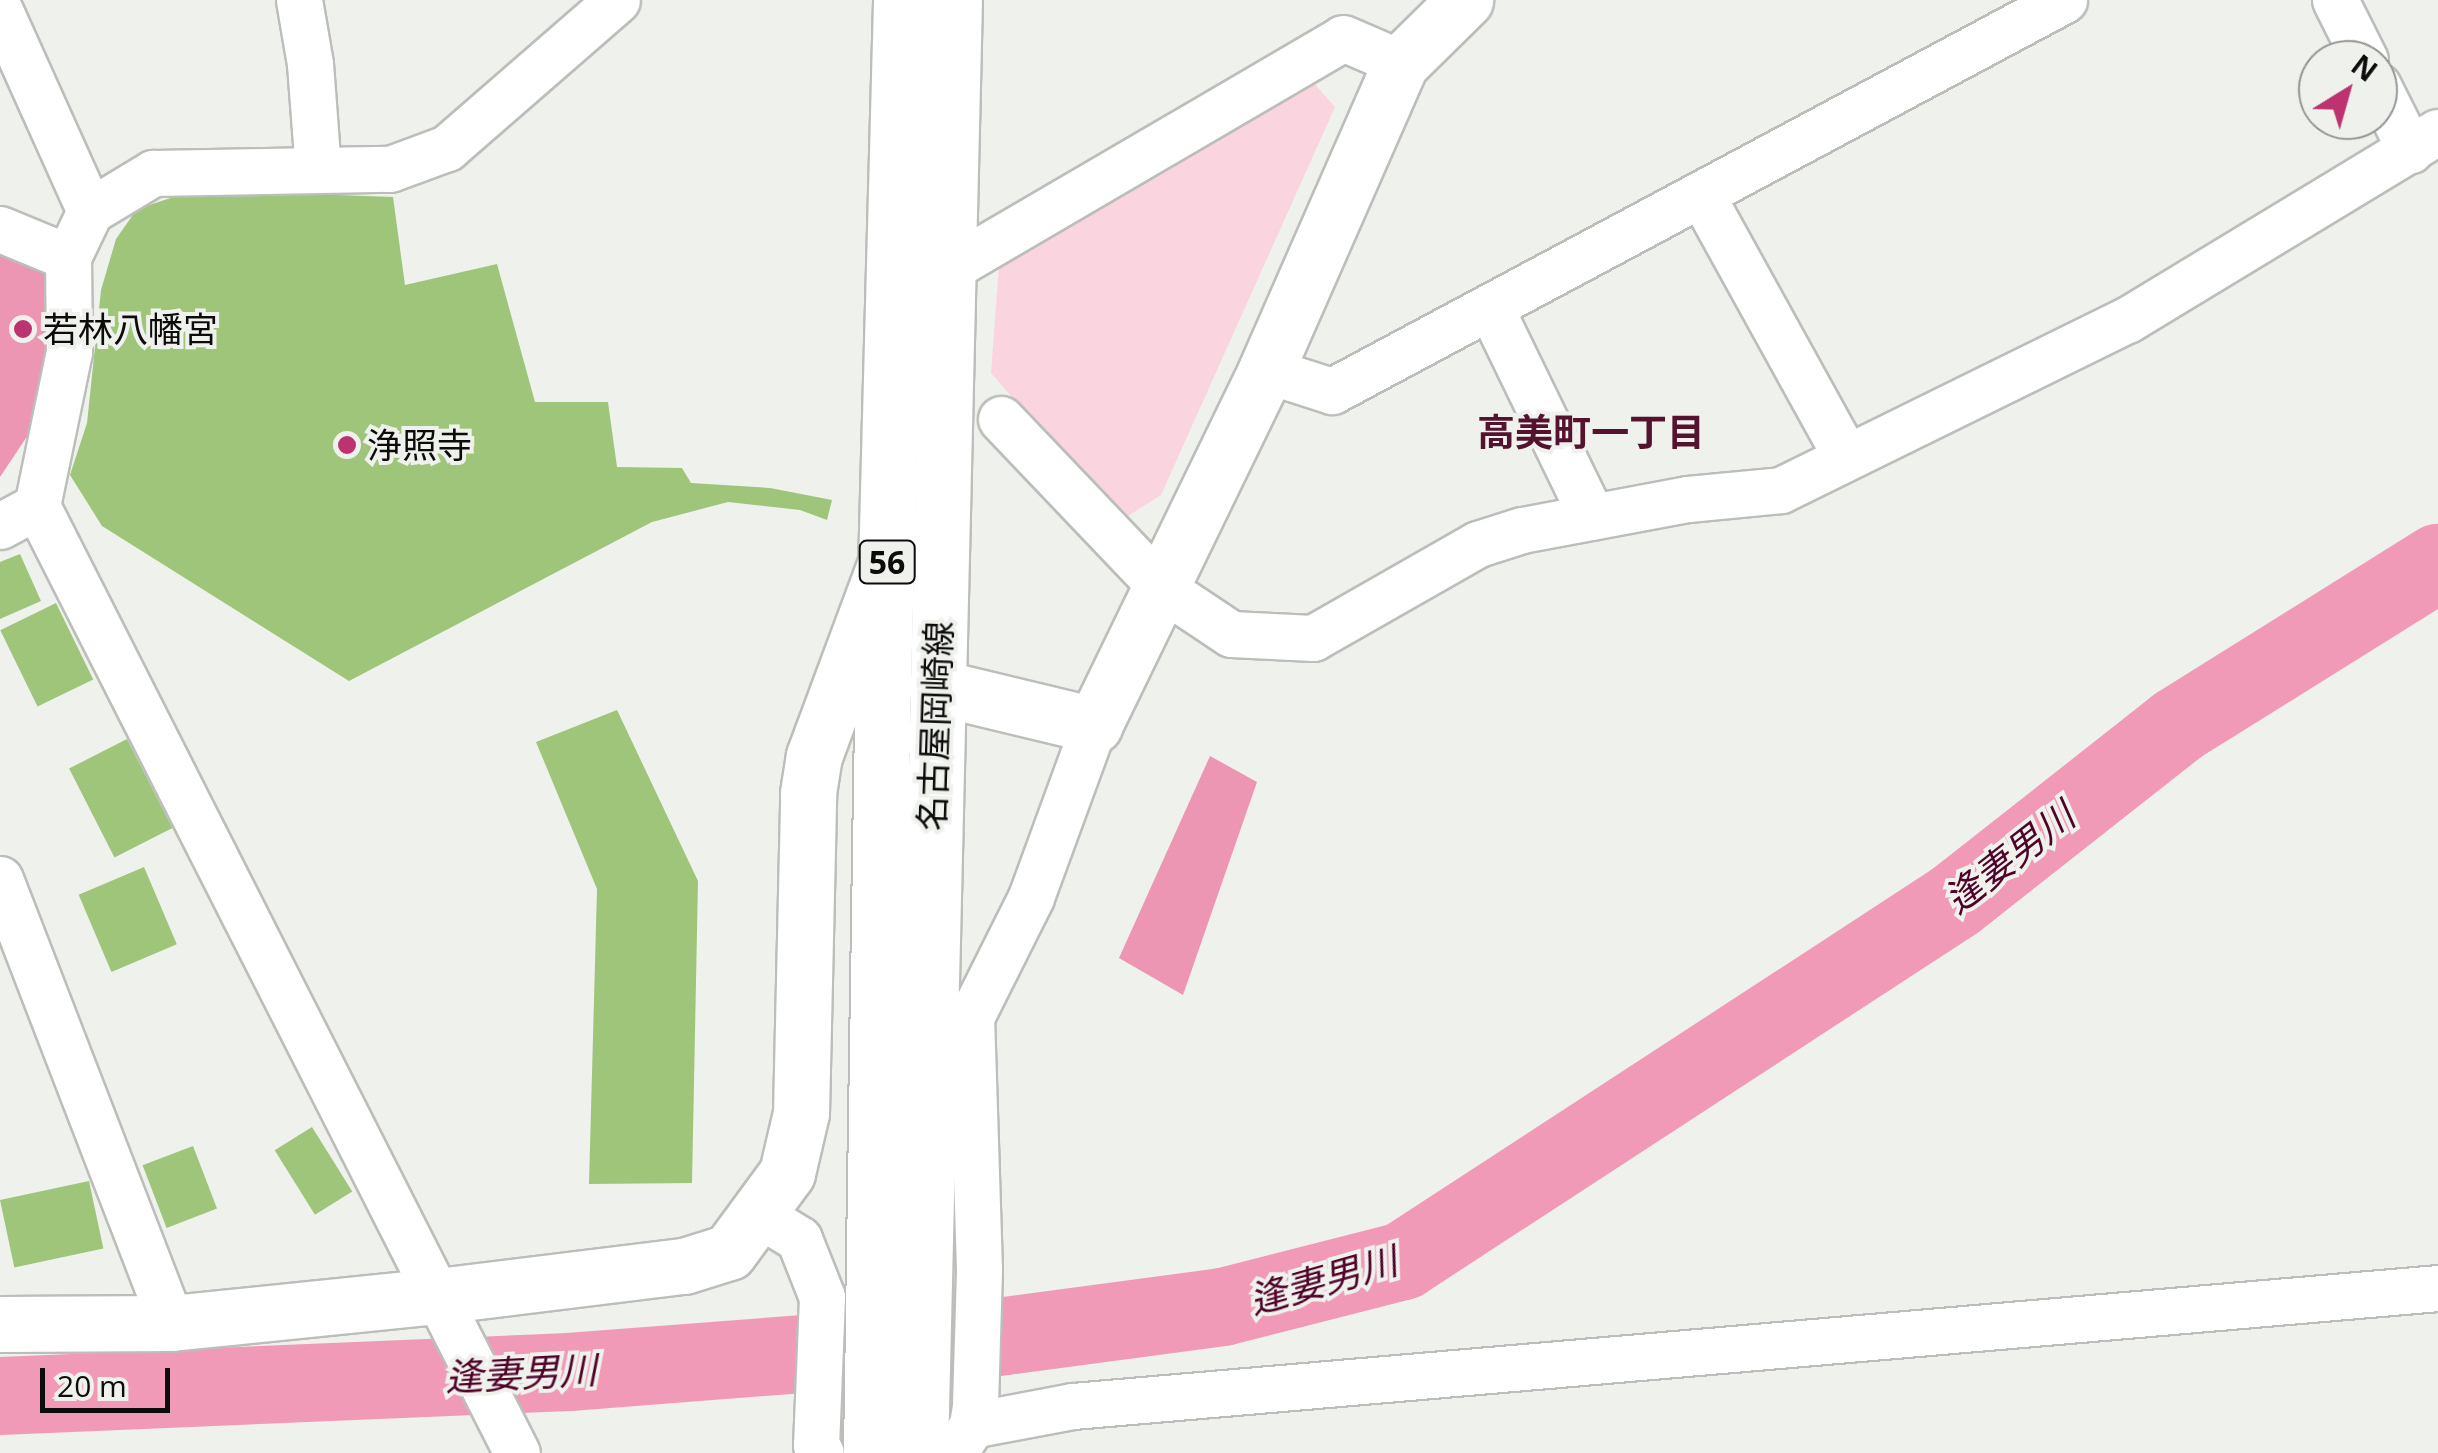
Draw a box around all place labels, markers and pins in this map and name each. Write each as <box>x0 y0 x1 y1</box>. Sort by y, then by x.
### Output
place label: 若林八幡宮 <box>43 308 218 350</box>
marker: 若林八幡宮 <box>12 318 34 340</box>
place label: 浄照寺 <box>367 424 472 466</box>
marker: 浄照寺 <box>336 434 358 456</box>

